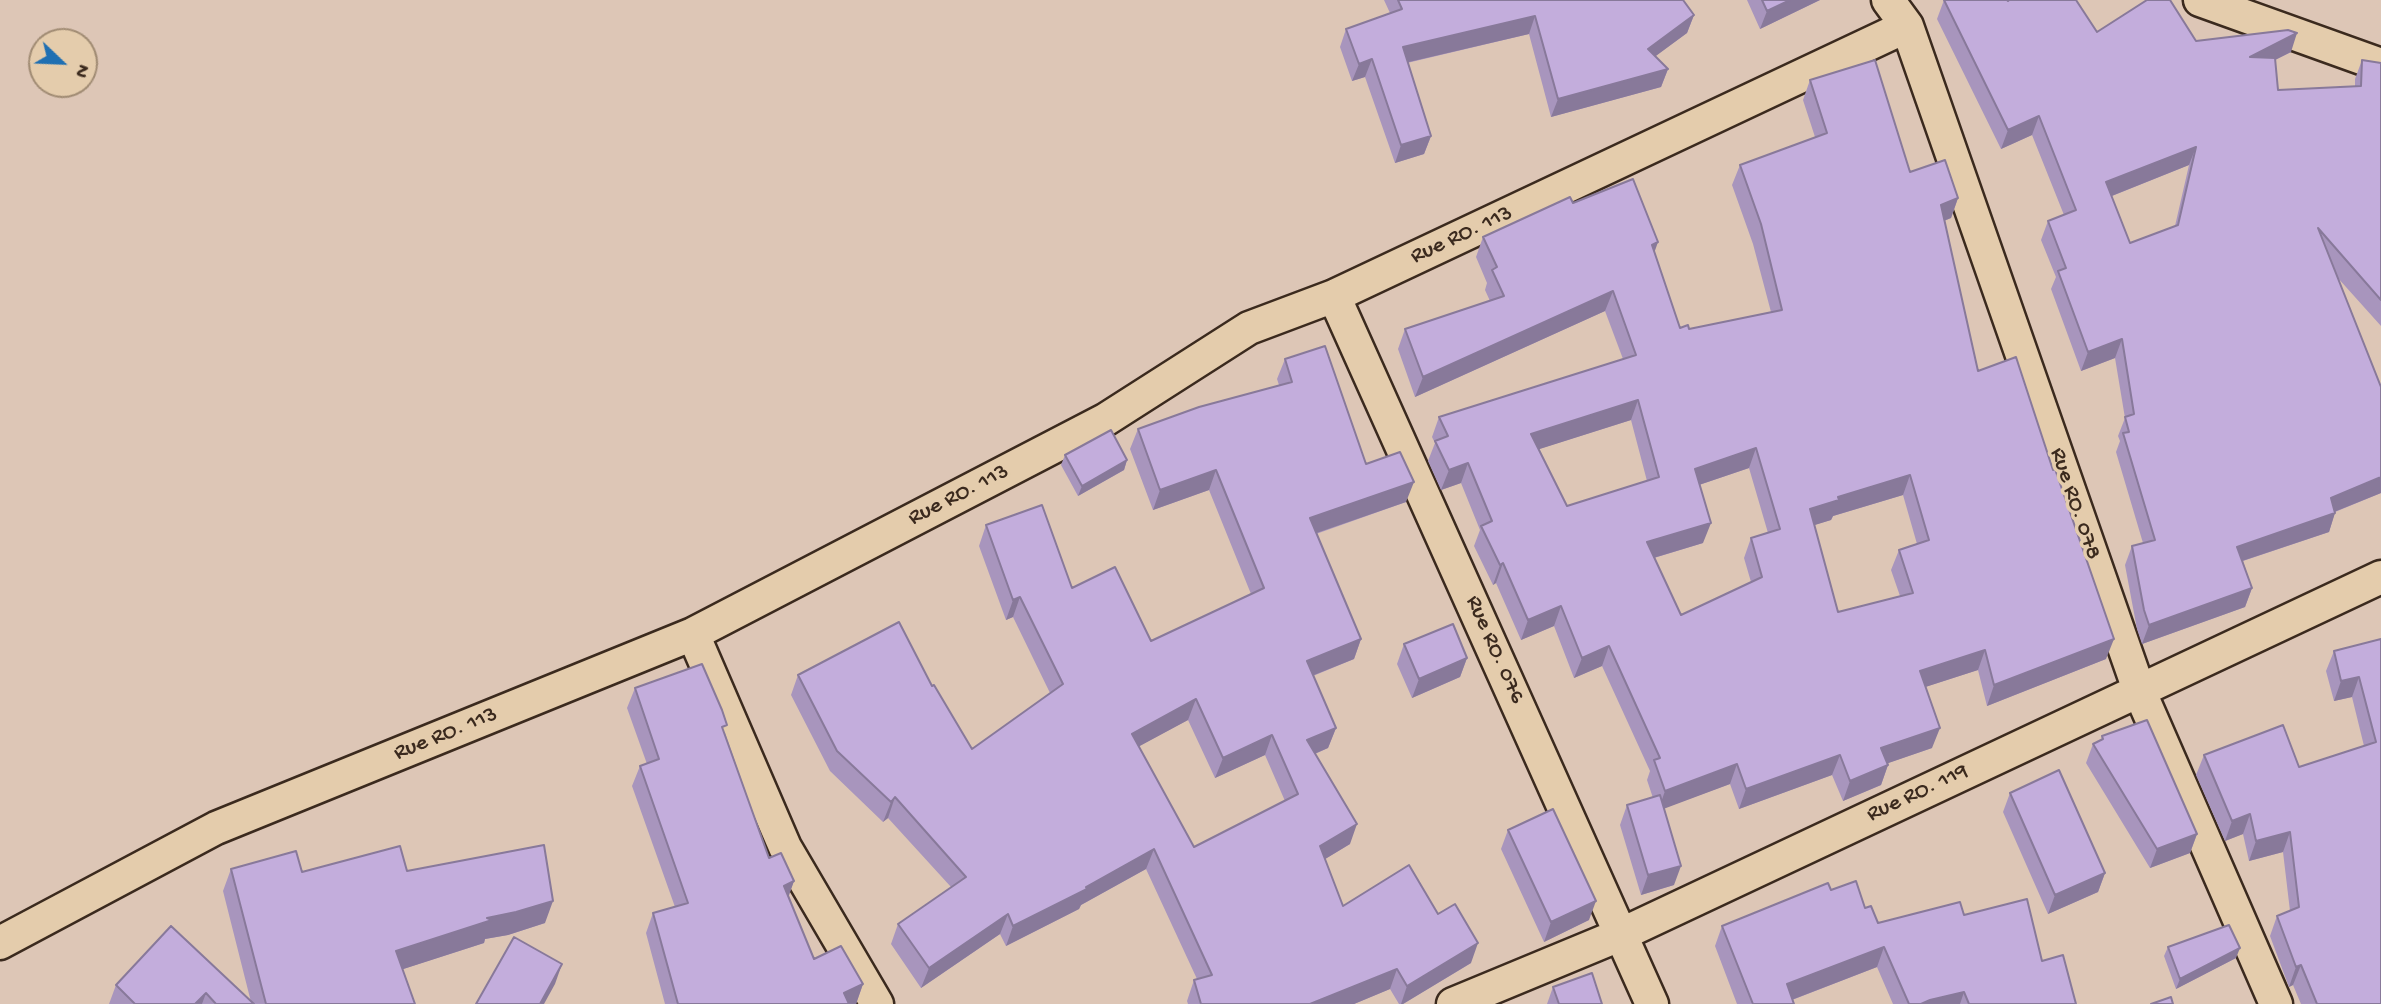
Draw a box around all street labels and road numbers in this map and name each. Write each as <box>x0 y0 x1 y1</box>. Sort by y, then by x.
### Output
street label: Rue RO. 113 <box>1407 200 1517 272</box>
street label: Rue RO. 078 <box>2042 445 2106 563</box>
street label: Rue RO. 113 <box>904 459 1014 533</box>
street label: Rue RO. 076 <box>1458 592 1530 708</box>
street label: Rue RO. 113 <box>390 702 502 768</box>
street label: Rue RO. 119 <box>1863 758 1973 830</box>

